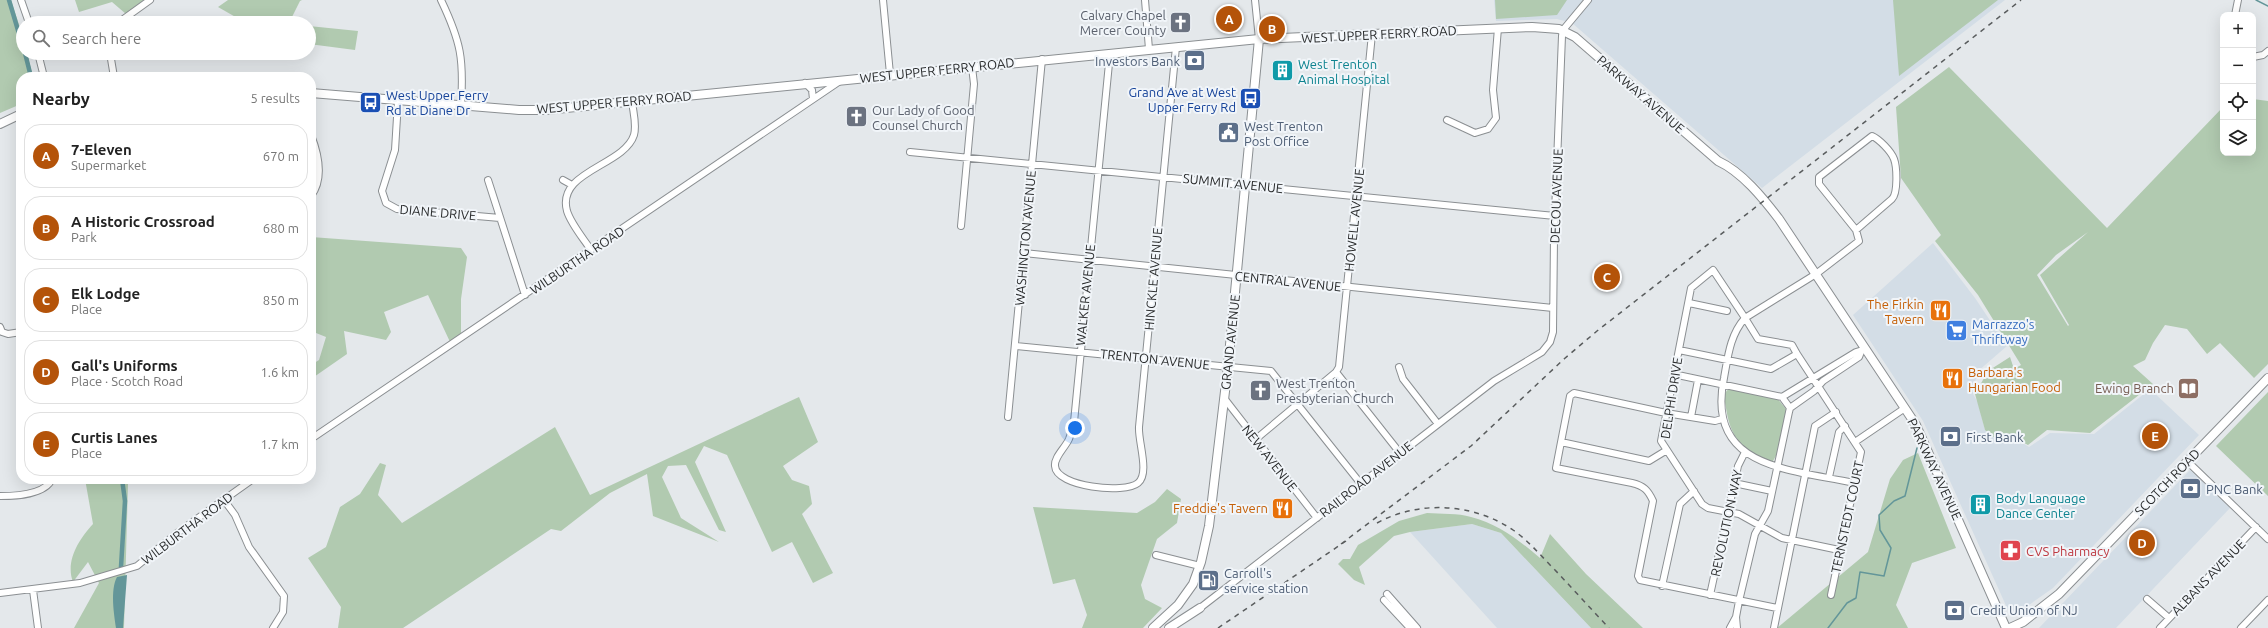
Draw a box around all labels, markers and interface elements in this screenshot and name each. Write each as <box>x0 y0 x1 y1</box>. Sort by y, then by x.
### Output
pin: A <box>1216 4 1242 34</box>
place label: Calvary Chapel Mercer County <box>1080 8 1167 37</box>
church icon: Calvary Chapel Mercer County <box>1168 9 1194 35</box>
map controls <box>2220 12 2256 156</box>
button: + <box>2220 12 2256 48</box>
pin: B <box>1259 14 1285 44</box>
search box <box>16 16 316 60</box>
street label: WEST UPPER FERRY ROAD <box>1301 23 1457 45</box>
icon: search <box>30 27 52 49</box>
text: Search here <box>62 30 141 47</box>
bank icon: Investors Bank <box>1182 48 1208 74</box>
button: − <box>2220 48 2256 84</box>
street label: PARKWAY AVENUE <box>1595 52 1687 136</box>
place label: Investors Bank <box>1095 54 1180 68</box>
street label: WEST UPPER FERRY ROAD <box>859 55 1015 85</box>
place label: West Trenton Animal Hospital <box>1298 57 1390 86</box>
building icon: West Trenton Animal Hospital <box>1270 58 1296 84</box>
button: locate <box>2220 84 2256 120</box>
place label: Grand Ave at West Upper Ferry Rd <box>1129 85 1236 114</box>
bus stop icon: Grand Ave at West Upper Ferry Rd <box>1238 86 1264 112</box>
place label: West Upper Ferry Rd at Diane Dr <box>386 88 488 117</box>
street label: WEST UPPER FERRY ROAD <box>536 88 692 116</box>
text: Nearby <box>32 89 90 108</box>
bus stop icon: West Upper Ferry Rd at Diane Dr <box>357 89 383 115</box>
text: 5 results <box>250 91 300 105</box>
place label: Our Lady of Good Counsel Church <box>872 103 975 132</box>
church icon: Our Lady of Good Counsel Church <box>843 104 869 130</box>
place label: West Trenton Post Office <box>1244 119 1323 148</box>
public building icon: West Trenton Post Office <box>1215 120 1241 146</box>
button: layers <box>2220 120 2256 156</box>
text: 7-Eleven <box>71 141 132 158</box>
street label: DECOU AVENUE <box>1547 148 1565 244</box>
text: A <box>41 149 51 163</box>
text: 670 m <box>263 149 299 163</box>
text: Supermarket <box>71 158 146 172</box>
street label: HOWELL AVENUE <box>1342 168 1366 272</box>
street label: WASHINGTON AVENUE <box>1012 170 1038 306</box>
street label: SUMMIT AVENUE <box>1182 171 1284 195</box>
street label: DIANE DRIVE <box>399 202 477 222</box>
text: A Historic Crossroad <box>71 213 215 230</box>
text: B <box>42 221 50 235</box>
text: 680 m <box>263 221 299 235</box>
street label: WILBURTHA ROAD <box>527 223 627 297</box>
street label: HINCKLE AVENUE <box>1142 227 1164 331</box>
text: Park <box>71 230 97 244</box>
street label: WALKER AVENUE <box>1073 244 1097 346</box>
pin: C <box>1594 262 1620 292</box>
street label: CENTRAL AVENUE <box>1234 268 1342 294</box>
text: Elk Lodge <box>71 285 140 302</box>
text: C <box>42 293 50 307</box>
text: 850 m <box>263 293 299 307</box>
street label: GRAND AVENUE <box>1218 294 1242 390</box>
place label: The Firkin Tavern <box>1867 297 1924 326</box>
restaurant icon: The Firkin Tavern <box>1927 298 1953 324</box>
text: Place <box>71 302 102 316</box>
place label: Marrazzo's Thriftway <box>1972 317 2035 346</box>
supermarket icon: Marrazzo's Thriftway <box>1943 318 1969 344</box>
street label: TRENTON AVENUE <box>1100 346 1210 372</box>
street label: DELPHI DRIVE <box>1658 356 1684 440</box>
text: Gall's Uniforms <box>71 357 178 374</box>
text: D <box>41 365 51 379</box>
text: 1.6 km <box>260 365 299 379</box>
place label: Barbara's Hungarian Food <box>1968 365 2061 394</box>
restaurant icon: Barbara's Hungarian Food <box>1939 366 1965 392</box>
text: Place · Scotch Road <box>71 374 183 388</box>
library icon: Ewing Branch <box>2176 375 2202 401</box>
place label: West Trenton Presbyterian Church <box>1276 376 1394 405</box>
church icon: West Trenton Presbyterian Church <box>1248 377 1274 403</box>
place label: Ewing Branch <box>2095 381 2174 395</box>
street label: PARKWAY AVENUE <box>1905 416 1965 522</box>
your location <box>1065 418 1085 438</box>
pin: E <box>2142 421 2168 451</box>
street label: NEW AVENUE <box>1240 422 1300 494</box>
bank icon: First Bank <box>1937 424 1963 450</box>
text: Curtis Lanes <box>71 429 158 446</box>
place label: First Bank <box>1966 430 2024 444</box>
text: E <box>42 437 50 451</box>
text: 1.7 km <box>260 437 299 451</box>
street label: RAILROAD AVENUE <box>1317 438 1415 520</box>
text: Place <box>71 446 102 460</box>
street label: SCOTCH ROAD <box>2132 446 2202 518</box>
street label: TERNSTEDT COURT <box>1828 460 1866 574</box>
street label: REVOLUTION WAY <box>1708 468 1744 578</box>
bank icon: PNC Bank <box>2177 476 2203 502</box>
place label: PNC Bank <box>2206 482 2263 496</box>
street label: WILBURTHA ROAD <box>139 489 235 567</box>
place label: Body Language Dance Center <box>1996 491 2086 520</box>
building icon: Body Language Dance Center <box>1967 492 1993 518</box>
restaurant icon: Freddie's Tavern <box>1270 495 1296 521</box>
place label: Freddie's Tavern <box>1173 501 1268 515</box>
pin: D <box>2129 528 2155 558</box>
street label: ALBANS AVENUE <box>2168 536 2248 618</box>
pharmacy icon: CVS Pharmacy <box>1998 538 2024 564</box>
place label: CVS Pharmacy <box>2026 544 2109 558</box>
place label: Carroll's service station <box>1224 566 1308 595</box>
fuel station icon: Carroll's service station <box>1195 567 1221 593</box>
bank icon: Credit Union of NJ <box>1941 597 1967 623</box>
place label: Credit Union of NJ <box>1970 603 2078 617</box>

